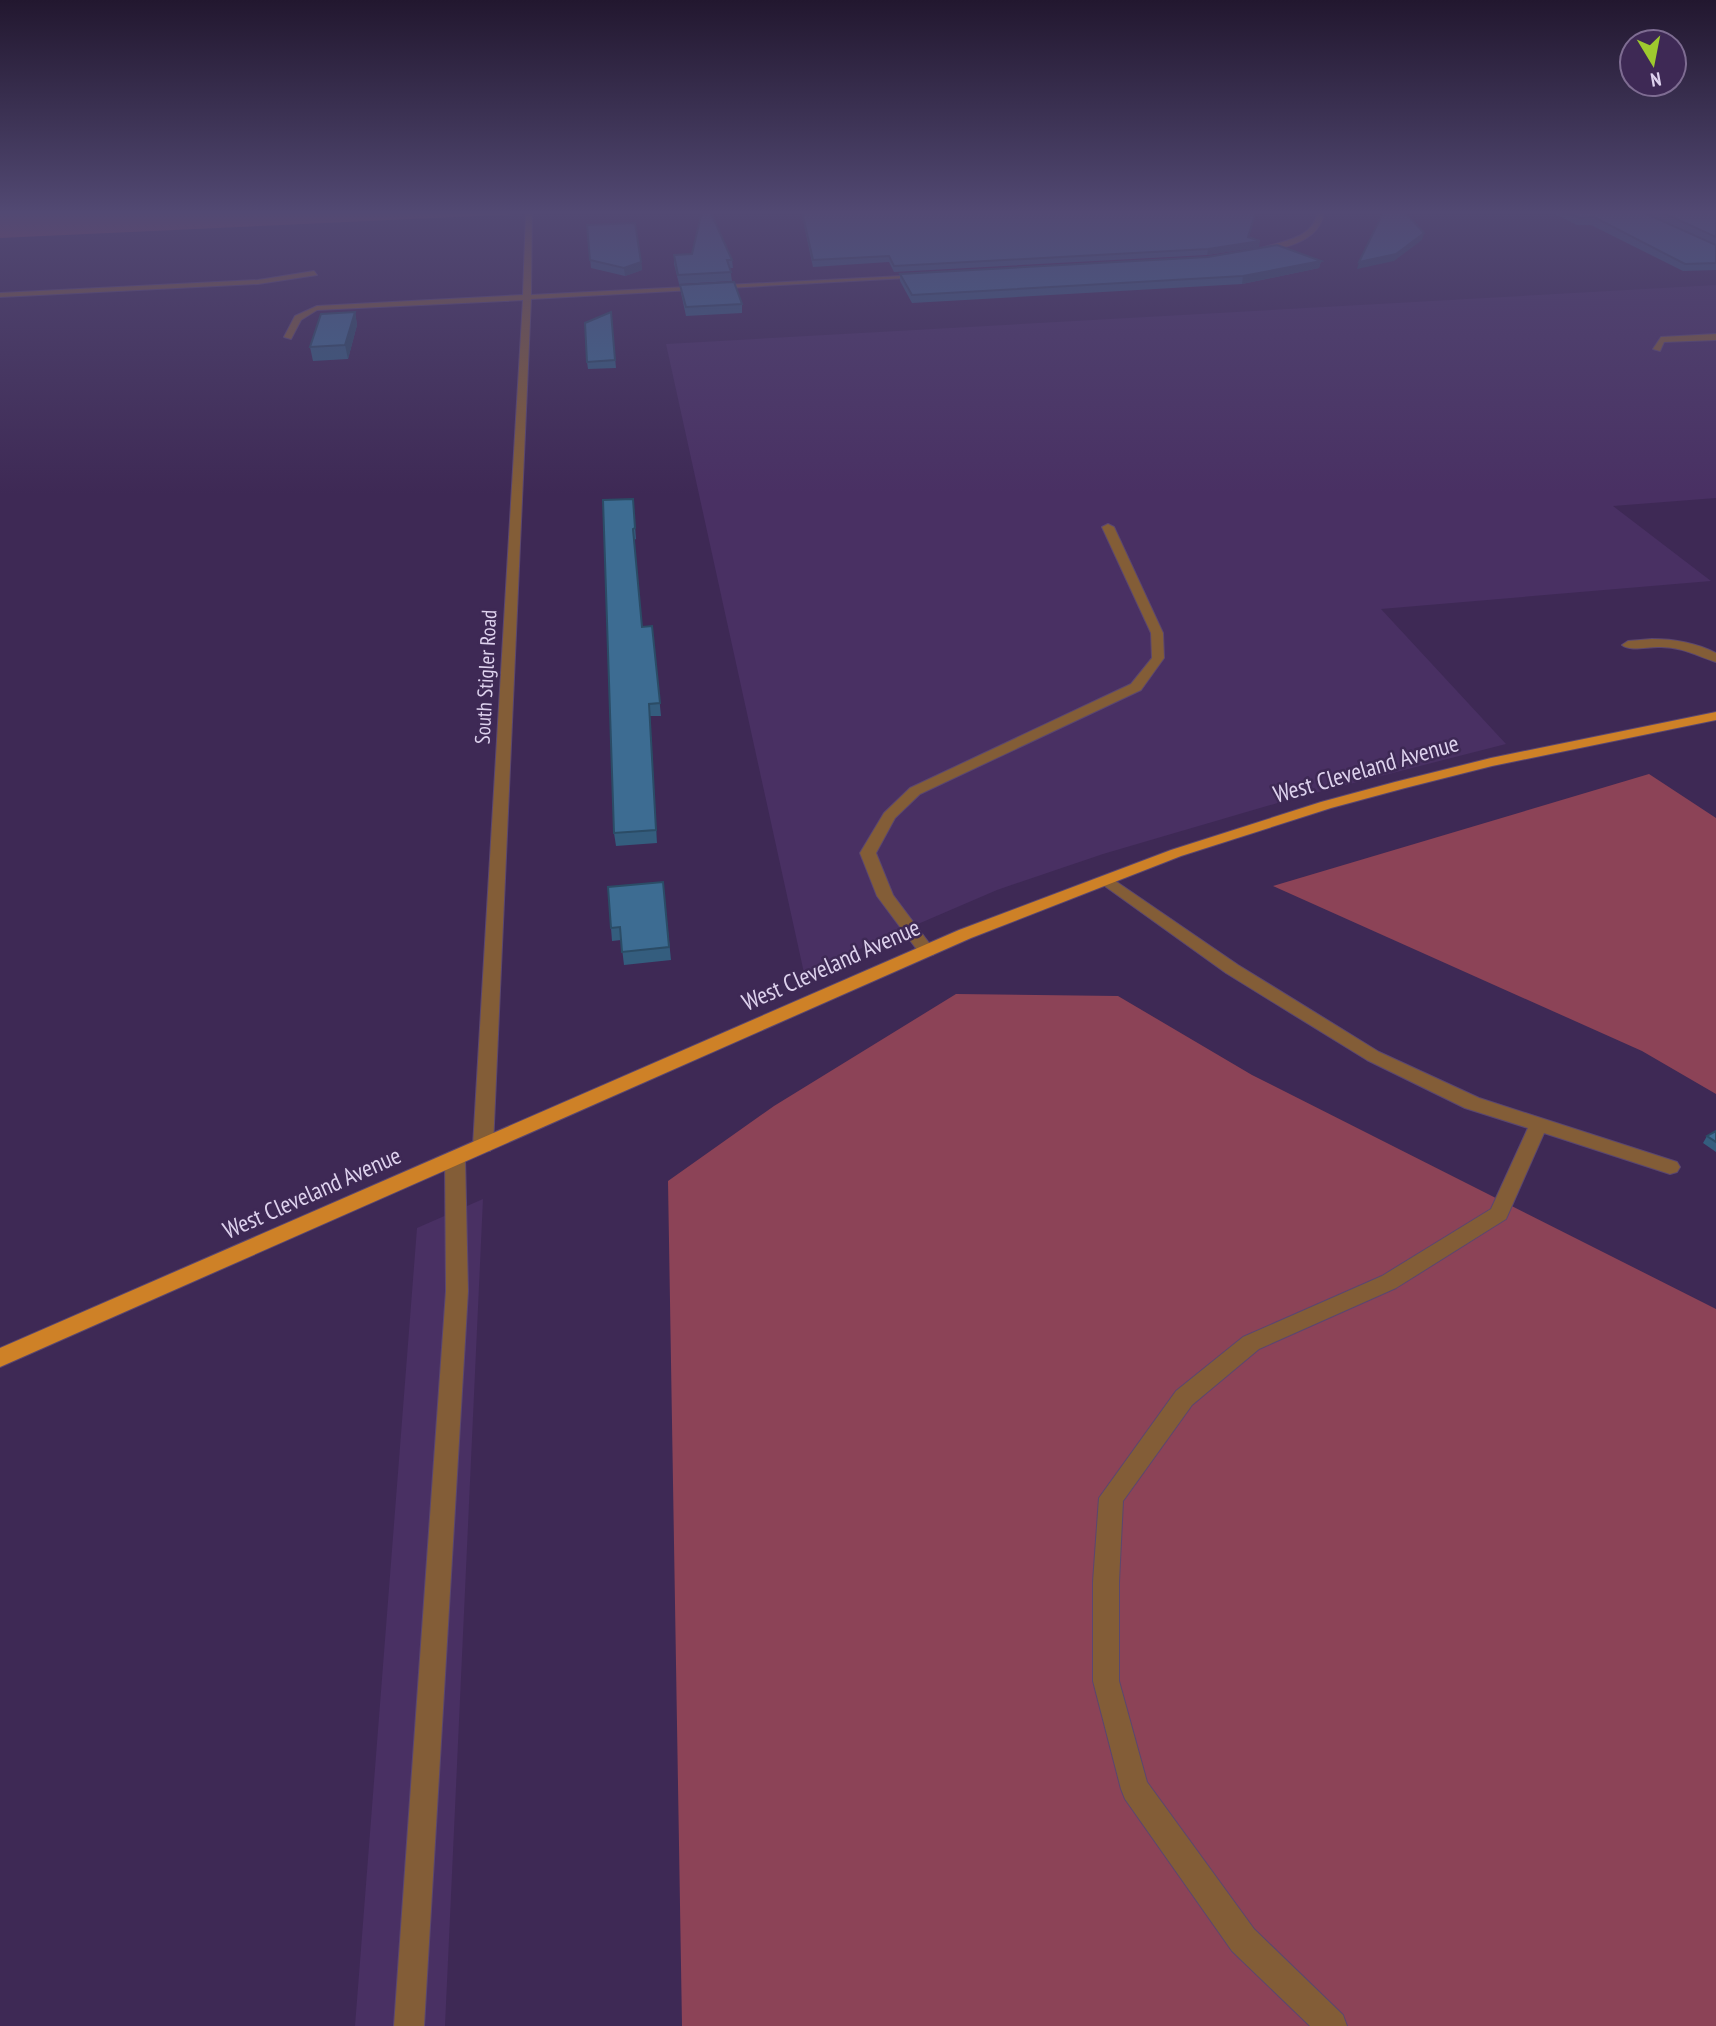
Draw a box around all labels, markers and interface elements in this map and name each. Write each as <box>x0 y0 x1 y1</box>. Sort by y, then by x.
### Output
north arrow <box>1618 28 1688 98</box>
text: N <box>1649 67 1663 92</box>
street label: South Stigler Road <box>468 609 503 745</box>
street label: West Cleveland Avenue <box>1270 727 1462 810</box>
street label: West Cleveland Avenue <box>737 911 925 1018</box>
street label: West Cleveland Avenue <box>218 1139 406 1246</box>

